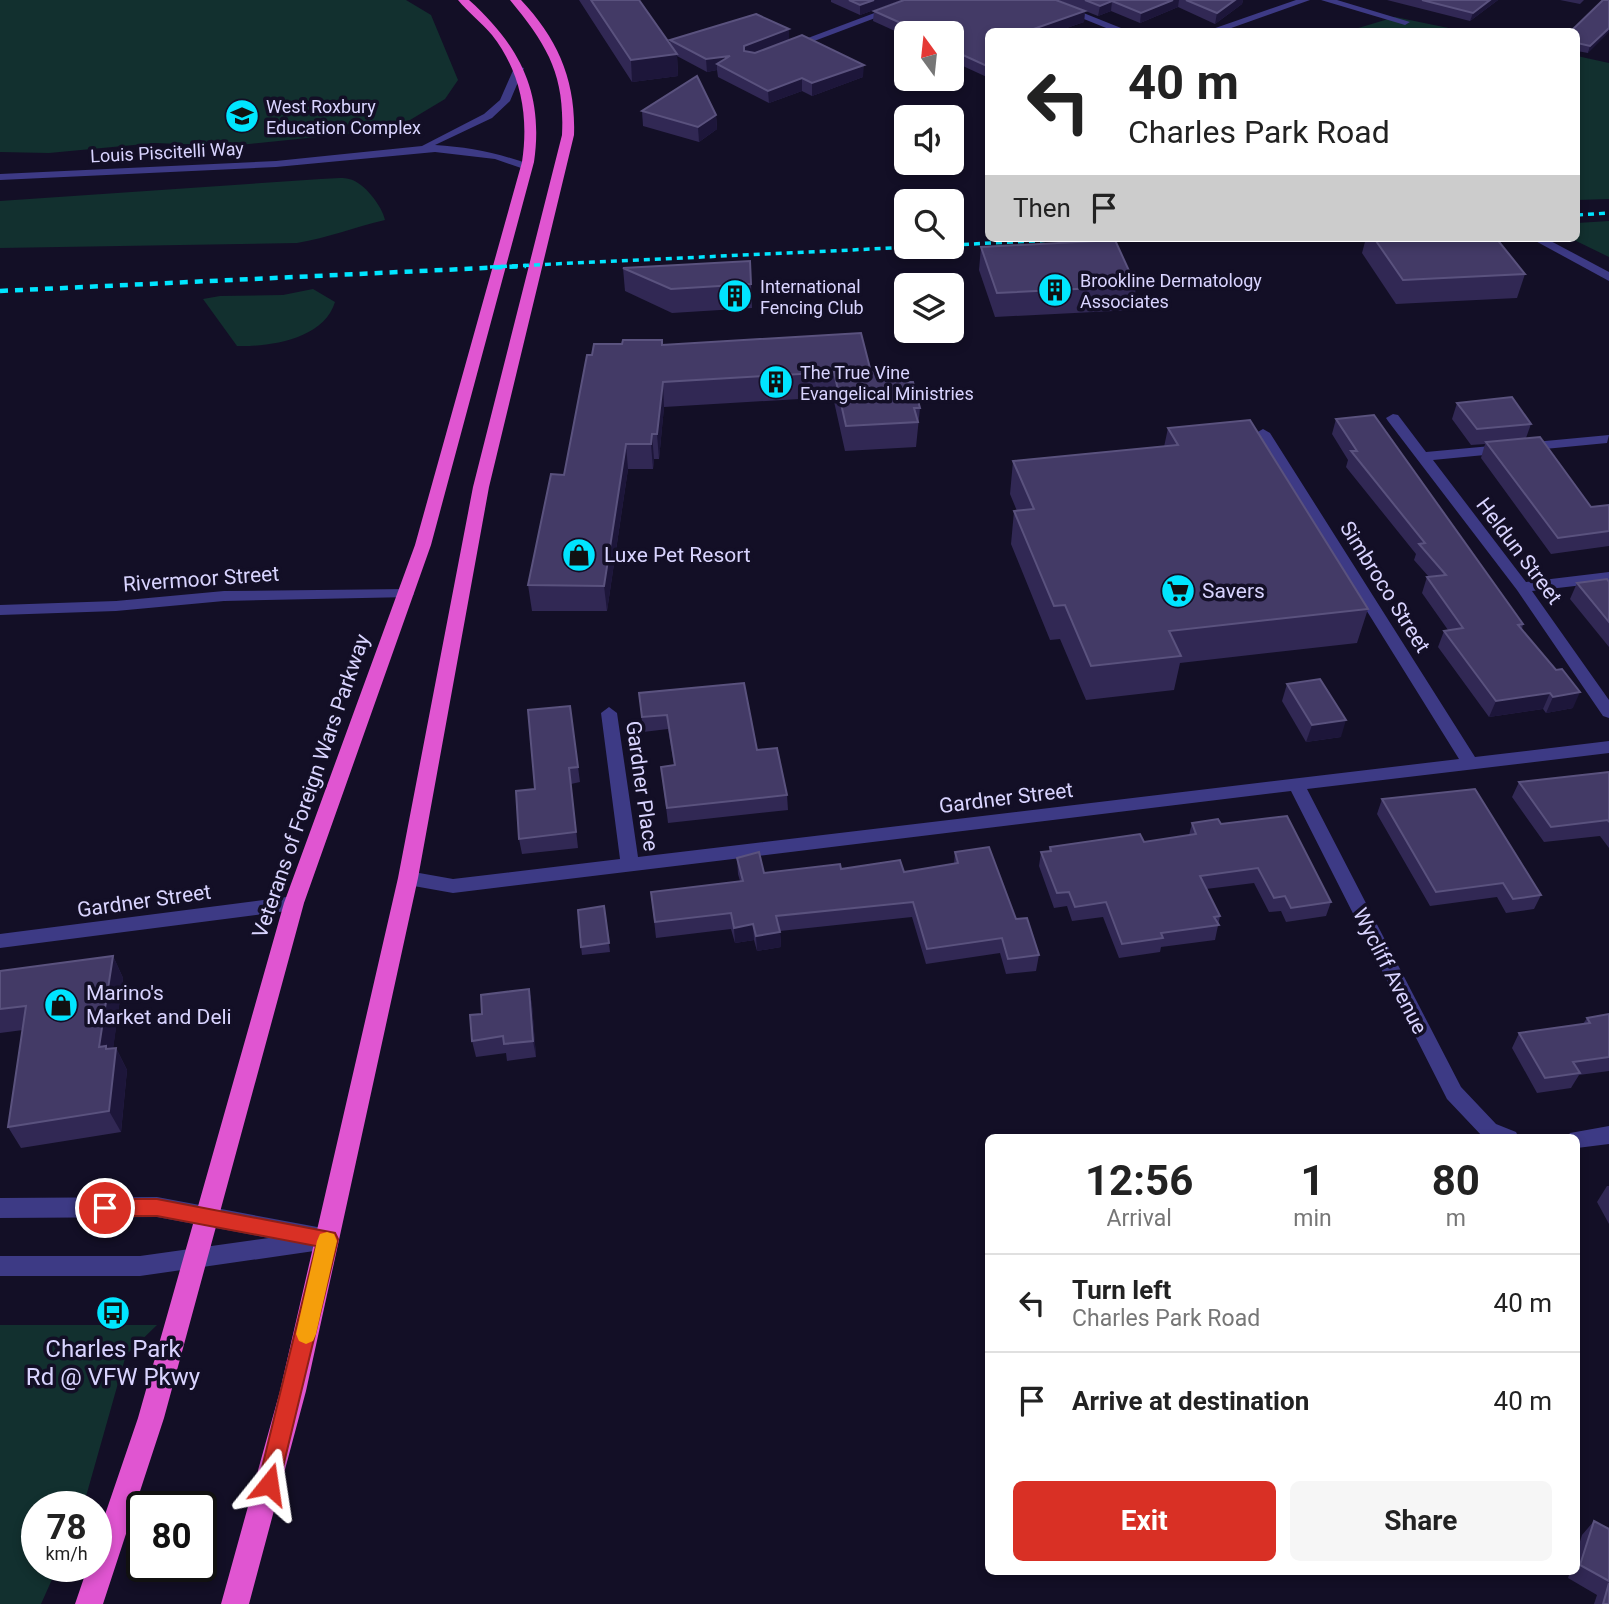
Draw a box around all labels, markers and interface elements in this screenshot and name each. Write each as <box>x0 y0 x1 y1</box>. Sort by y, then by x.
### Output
north arrow <box>894 21 964 91</box>
map controls <box>894 21 964 343</box>
text: 40 m <box>1128 54 1239 111</box>
icon: left <box>1013 56 1104 147</box>
place label: West Roxbury Education Complex <box>266 96 421 138</box>
school or university icon: West Roxbury Education Complex <box>223 97 261 135</box>
button: sound <box>894 105 964 175</box>
text: Charles Park Road <box>1128 113 1390 151</box>
street label: Louis Piscitelli Way <box>90 137 245 167</box>
button: search <box>894 189 964 259</box>
icon: arrive <box>1085 189 1123 227</box>
text: Then <box>1013 193 1071 223</box>
place label: Brookline Dermatology Associates <box>1080 270 1262 312</box>
building icon: Brookline Dermatology Associates <box>1036 271 1074 309</box>
button: layers <box>894 273 964 343</box>
place label: International Fencing Club <box>760 276 864 318</box>
building icon: International Fencing Club <box>716 277 754 315</box>
place label: The True Vine Evangelical Ministries <box>800 362 974 404</box>
building icon: The True Vine Evangelical Ministries <box>757 363 795 401</box>
street label: Heldun Street <box>1471 493 1567 609</box>
street label: Simbroco Street <box>1335 517 1435 657</box>
shop icon: Luxe Pet Resort <box>560 536 598 574</box>
place label: Luxe Pet Resort <box>604 543 751 567</box>
street label: Rivermoor Street <box>122 562 280 596</box>
supermarket icon: Savers <box>1159 572 1197 610</box>
place label: Savers <box>1202 579 1265 603</box>
street label: Veterans of Foreign Wars Parkway <box>248 631 374 941</box>
street label: Gardner Place <box>621 719 663 853</box>
street label: Gardner Street <box>938 778 1075 818</box>
street label: Gardner Street <box>76 880 213 922</box>
street label: Wycliff Avenue <box>1348 904 1432 1038</box>
place label: Marino's Market and Deli <box>86 981 232 1029</box>
shop icon: Marino's Market and Deli <box>42 986 80 1024</box>
text: 12:56 <box>1085 1156 1193 1205</box>
text: 1 <box>1300 1156 1325 1205</box>
text: 80 <box>1432 1156 1480 1205</box>
pin <box>75 1178 135 1238</box>
icon: arrive <box>86 1189 124 1227</box>
text: Arrival <box>1107 1205 1172 1232</box>
text: min <box>1293 1205 1332 1232</box>
text: m <box>1446 1205 1466 1232</box>
text: Turn left <box>1072 1275 1171 1305</box>
icon: left <box>1013 1284 1051 1322</box>
text: 40 m <box>1494 1288 1552 1318</box>
bus stop icon: Charles Park Rd @ VFW Pkwy <box>94 1294 132 1332</box>
text: Charles Park Road <box>1072 1305 1260 1332</box>
place label: Charles Park Rd @ VFW Pkwy <box>26 1335 201 1391</box>
icon: arrive <box>1013 1382 1051 1420</box>
text: Arrive at destination <box>1072 1386 1309 1416</box>
text: 40 m <box>1494 1386 1552 1416</box>
position arrow <box>232 1447 306 1521</box>
button: Exit <box>1013 1481 1276 1561</box>
button: Share <box>1290 1481 1552 1561</box>
speed limit sign: 80 <box>126 1491 217 1582</box>
text: 78 <box>46 1507 87 1548</box>
text: km/h <box>45 1543 88 1564</box>

